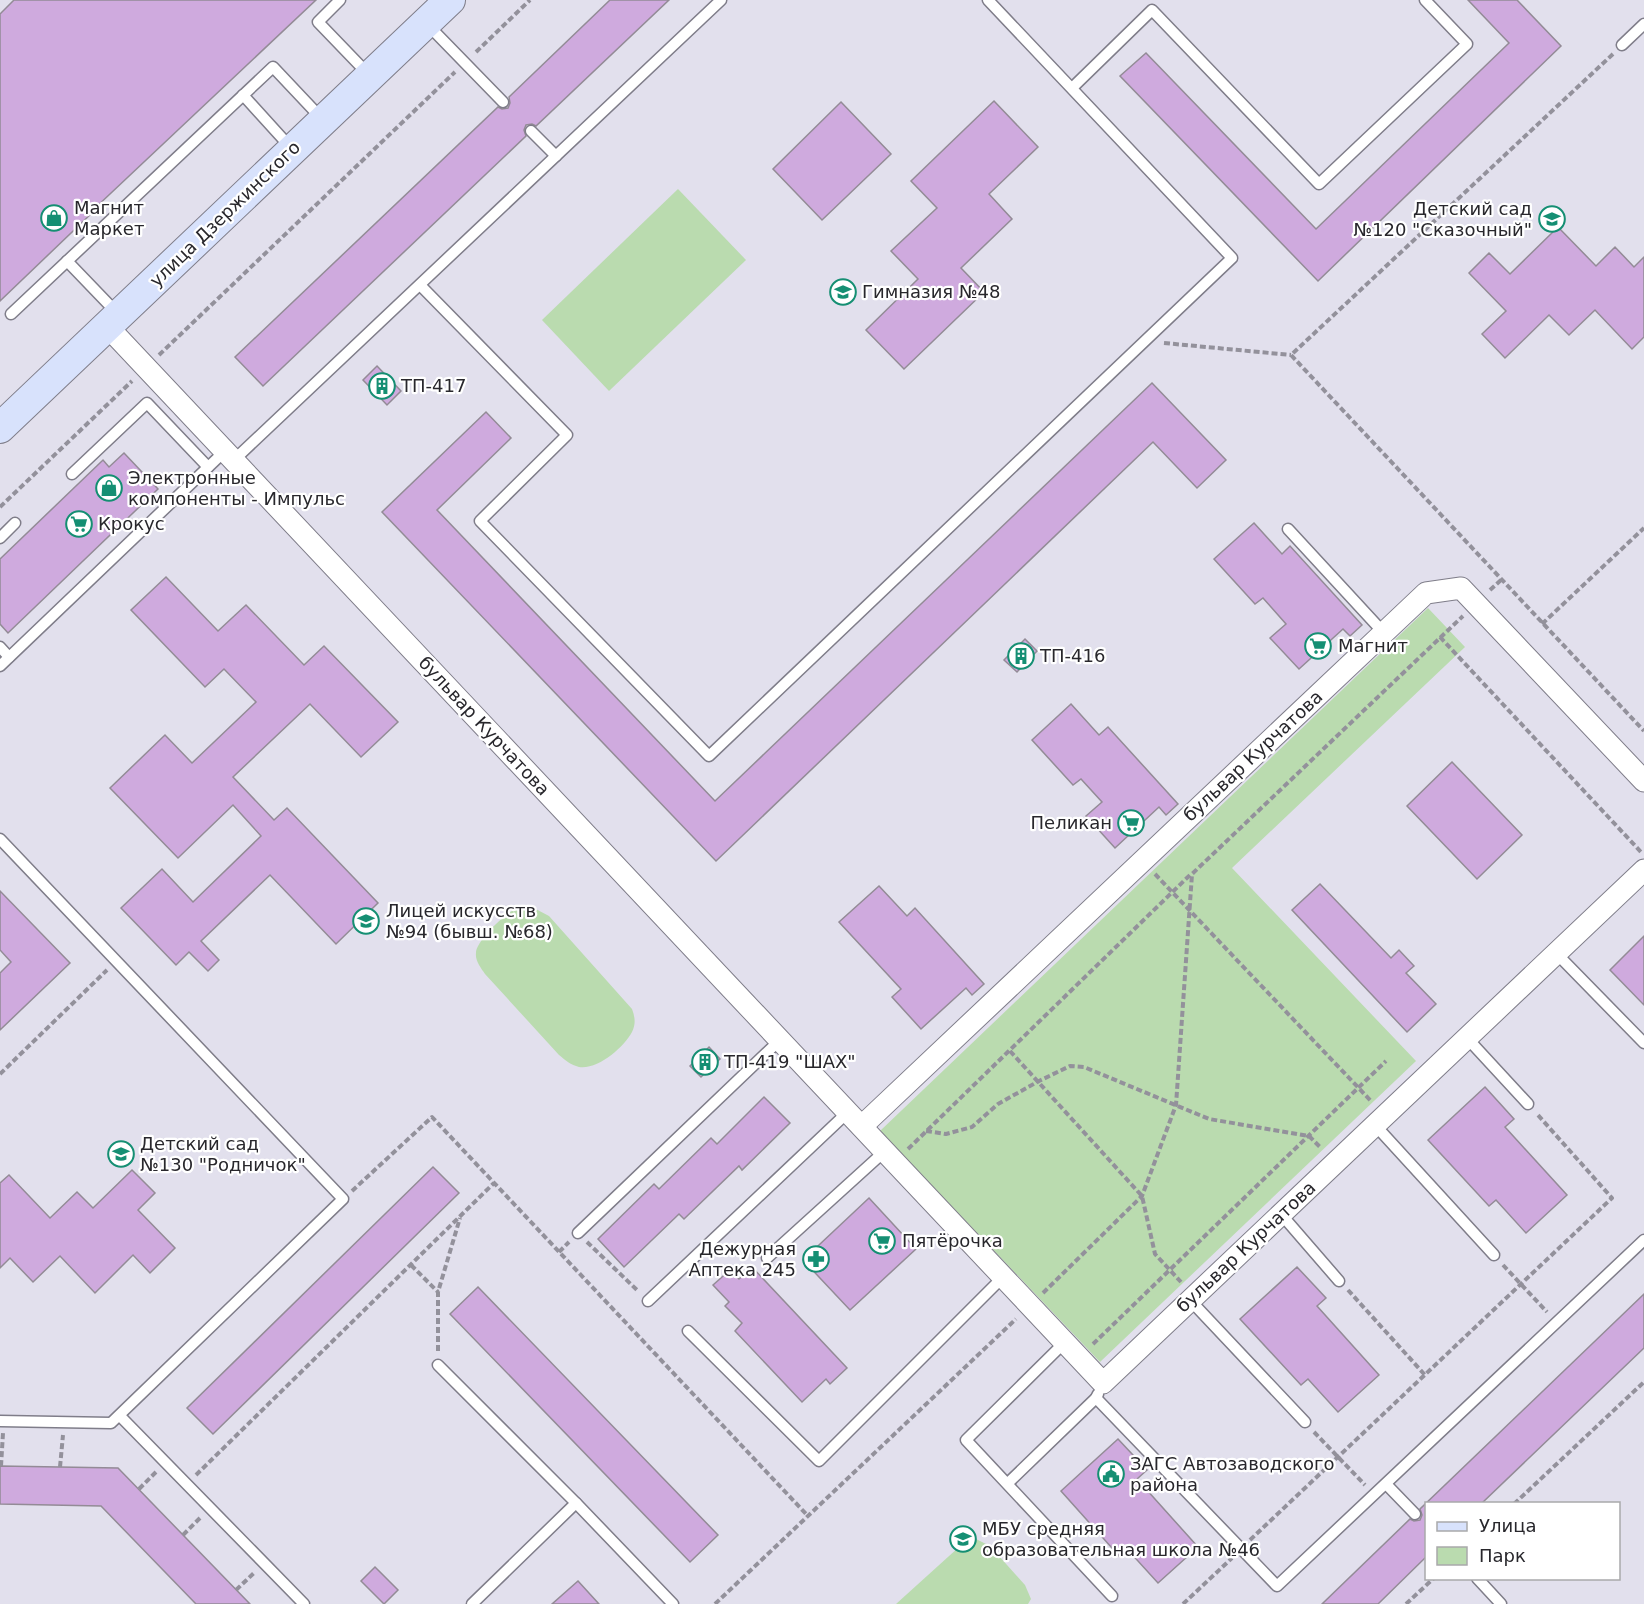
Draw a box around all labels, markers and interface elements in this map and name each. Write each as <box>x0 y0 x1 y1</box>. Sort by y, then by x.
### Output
street label: улица Дзержинского <box>145 136 304 291</box>
place label: Магнит Маркет <box>74 197 144 239</box>
place label: Детский сад №120 "Сказочный" <box>1353 198 1532 240</box>
shop icon: Магнит Маркет <box>39 203 69 233</box>
school or university icon: Детский сад №120 "Сказочный" <box>1537 204 1567 234</box>
school or university icon: Гимназия №48 <box>828 277 858 307</box>
place label: Гимназия №48 <box>862 281 1001 302</box>
building icon: ТП-417 <box>367 371 397 401</box>
place label: ТП-417 <box>400 375 466 396</box>
place label: Электронные компоненты - Импульс <box>128 467 345 509</box>
shop icon: Электронные компоненты - Импульс <box>94 473 124 503</box>
supermarket icon: Крокус <box>64 509 94 539</box>
place label: Крокус <box>98 513 165 534</box>
supermarket icon: Магнит <box>1303 631 1333 661</box>
place label: Магнит <box>1338 635 1408 656</box>
building icon: ТП-416 <box>1006 641 1036 671</box>
place label: ТП-416 <box>1039 645 1105 666</box>
street label: бульвар Курчатова <box>415 652 554 799</box>
street label: бульвар Курчатова <box>1179 686 1326 825</box>
supermarket icon: Пеликан <box>1116 808 1146 838</box>
place label: Пеликан <box>1031 812 1112 833</box>
place label: Лицей искусств №94 (бывш. №68) <box>386 900 553 942</box>
school or university icon: Лицей искусств №94 (бывш. №68) <box>351 906 381 936</box>
building icon: ТП-419 "ШАХ" <box>690 1047 720 1077</box>
place label: ТП-419 "ШАХ" <box>723 1051 856 1072</box>
place label: Детский сад №130 "Родничок" <box>140 1133 306 1175</box>
school or university icon: Детский сад №130 "Родничок" <box>106 1139 136 1169</box>
street label: бульвар Курчатова <box>1172 1177 1319 1316</box>
supermarket icon: Пятёрочка <box>867 1226 897 1256</box>
place label: Пятёрочка <box>902 1230 1003 1251</box>
place label: Дежурная Аптека 245 <box>688 1238 796 1280</box>
pharmacy icon: Дежурная Аптека 245 <box>801 1244 831 1274</box>
place label: ЗАГС Автозаводского района <box>1130 1453 1334 1495</box>
public building icon: ЗАГС Автозаводского района <box>1096 1459 1126 1489</box>
legend <box>1425 1502 1620 1580</box>
text: Улица <box>1479 1515 1536 1536</box>
place label: МБУ средняя образовательная школа №46 <box>982 1518 1260 1560</box>
school or university icon: МБУ средняя образовательная школа №46 <box>948 1524 978 1554</box>
text: Парк <box>1479 1545 1526 1566</box>

